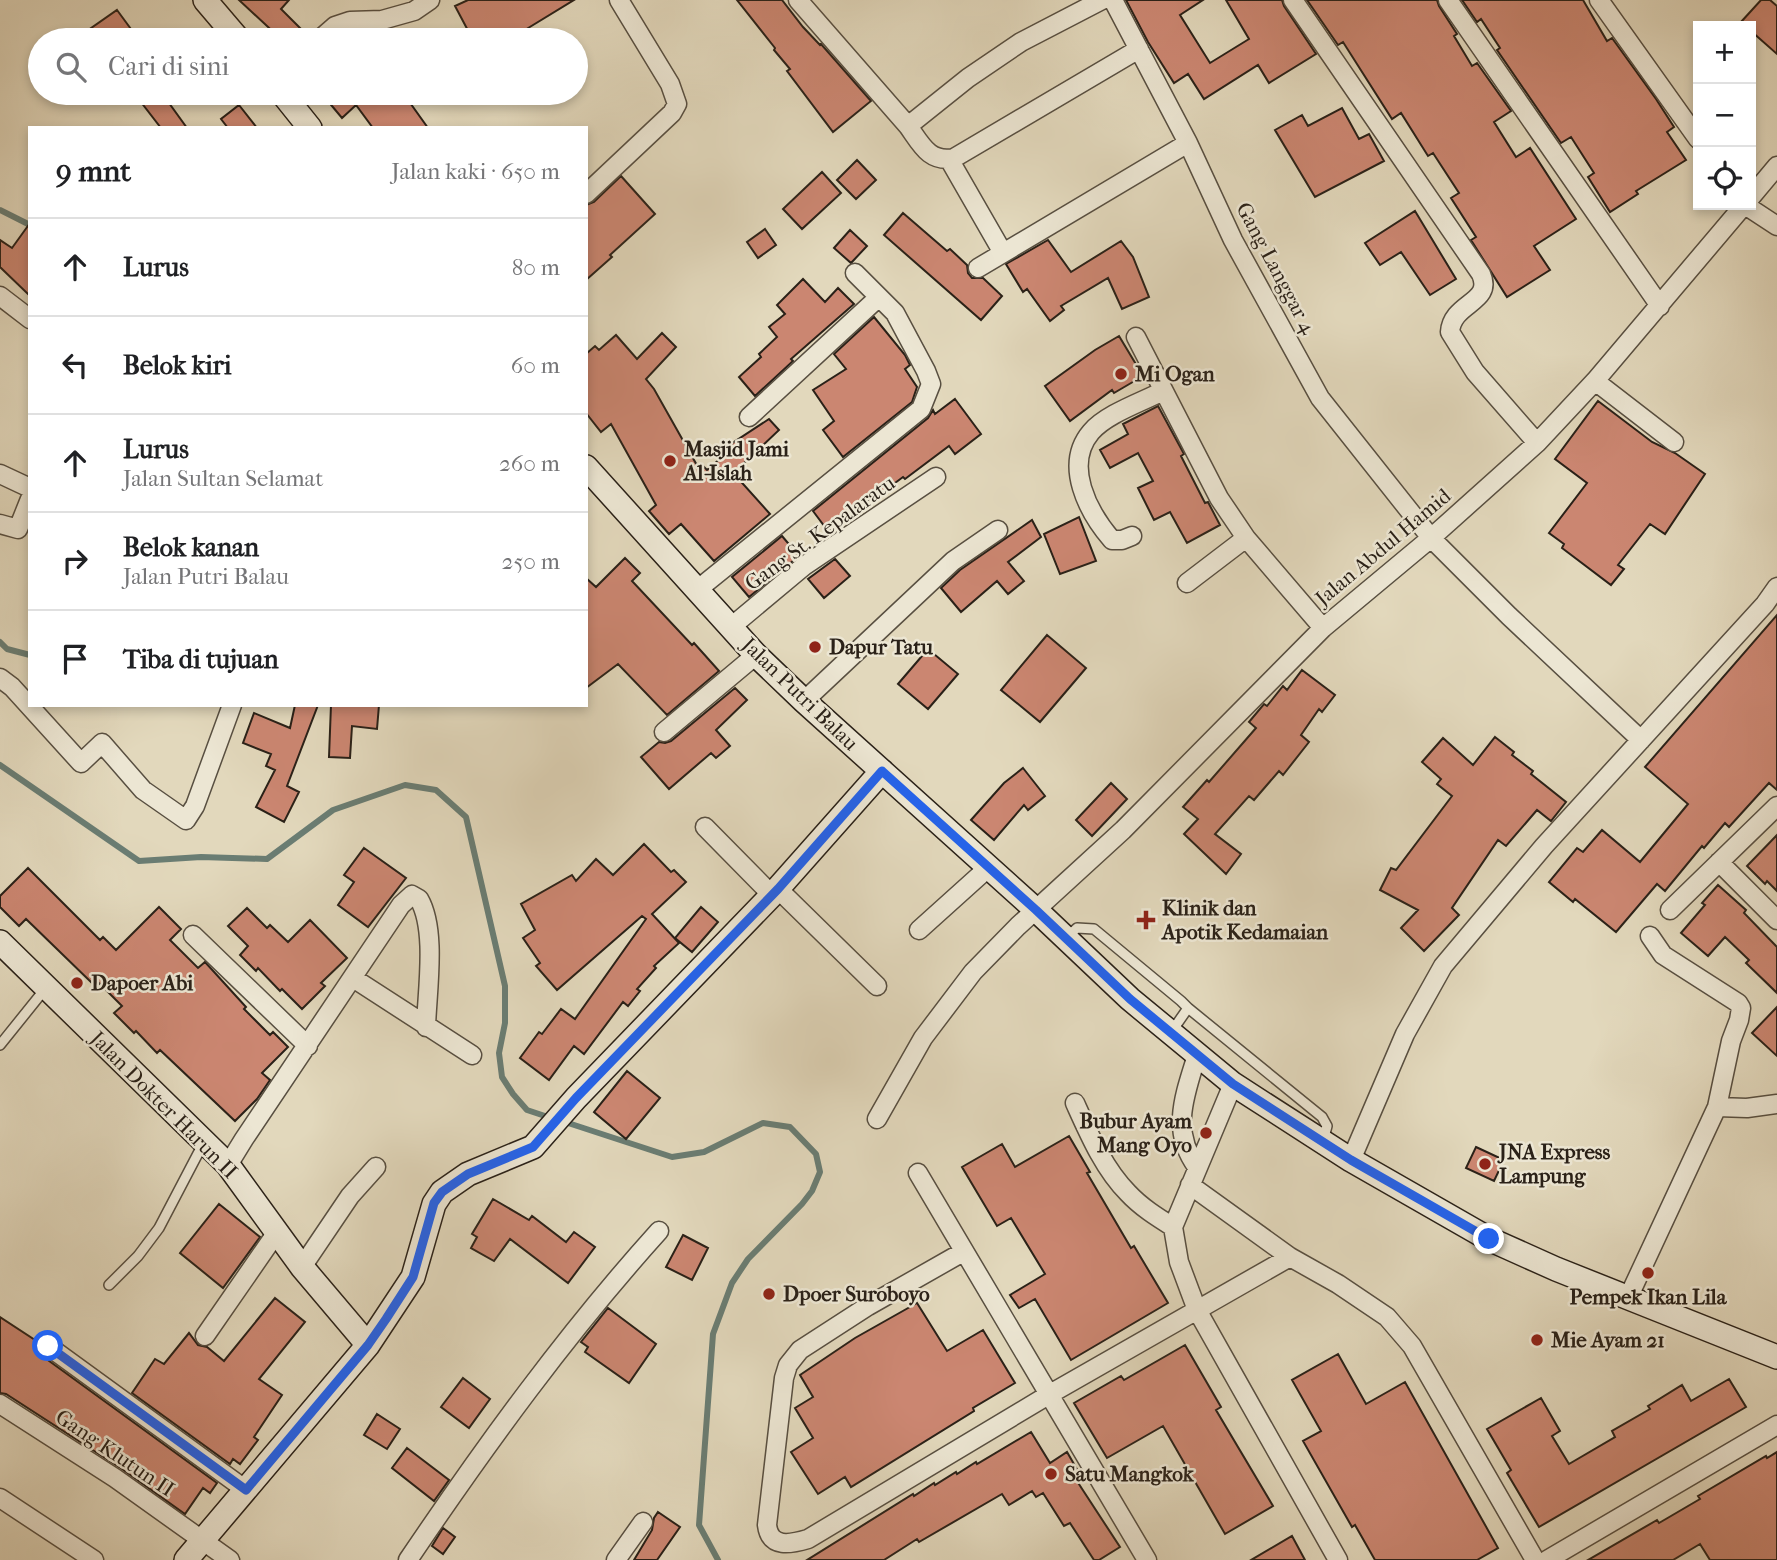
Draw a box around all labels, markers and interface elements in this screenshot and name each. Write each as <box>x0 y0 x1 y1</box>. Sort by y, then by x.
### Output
map controls <box>1693 21 1756 210</box>
button: + <box>1693 21 1756 84</box>
search box <box>28 28 588 105</box>
icon: search <box>52 48 90 86</box>
text: Cari di sini <box>108 51 229 82</box>
button: − <box>1693 84 1756 147</box>
button: locate <box>1693 147 1756 210</box>
text: 9 mnt <box>56 154 131 189</box>
text: Jalan kaki · 650 m <box>391 158 560 185</box>
street label: Gang Langgar 4 <box>1231 198 1321 338</box>
icon: ahead <box>56 248 94 286</box>
text: Lurus <box>123 252 189 283</box>
text: 80 m <box>512 254 560 281</box>
icon: left <box>56 346 94 384</box>
text: Belok kiri <box>123 350 231 381</box>
text: 60 m <box>511 352 560 379</box>
place label: Mi Ogan <box>1134 362 1215 386</box>
marker: Mi Ogan <box>1113 366 1129 382</box>
text: Lurus <box>123 434 189 465</box>
place label: Masjid Jami Al-Islah <box>682 437 790 485</box>
icon: ahead <box>56 444 94 482</box>
text: 260 m <box>499 450 560 477</box>
marker: Masjid Jami Al-Islah <box>662 453 678 469</box>
text: Jalan Sultan Selamat <box>123 465 323 492</box>
street label: Gang St. Kepalaratu <box>740 471 900 595</box>
street label: Jalan Abdul Hamid <box>1309 483 1456 612</box>
text: Belok kanan <box>123 532 259 563</box>
icon: right <box>56 542 94 580</box>
text: 250 m <box>502 548 560 575</box>
text: Jalan Putri Balau <box>123 563 289 590</box>
street label: Jalan Putri Balau <box>736 631 863 755</box>
place label: Dapur Tatu <box>829 635 933 659</box>
marker: Dapur Tatu <box>807 639 823 655</box>
icon: arrive <box>56 640 94 678</box>
text: Tiba di tujuan <box>123 644 279 675</box>
place label: Klinik dan Apotik Kedamaian <box>1160 896 1329 944</box>
marker: Klinik dan Apotik Kedamaian <box>1136 910 1156 930</box>
place label: Dapoer Abi <box>91 971 194 995</box>
marker: Dapoer Abi <box>69 975 85 991</box>
street label: Jalan Dokter Harun II <box>84 1025 243 1184</box>
place label: Bubur Ayam Mang Oyo <box>1080 1109 1193 1157</box>
marker: Bubur Ayam Mang Oyo <box>1198 1125 1214 1141</box>
place label: JNA Express Lampung <box>1497 1140 1611 1188</box>
marker: JNA Express Lampung <box>1477 1156 1493 1172</box>
route end <box>1473 1223 1504 1254</box>
marker: Pempek Ikan Lila <box>1640 1265 1656 1281</box>
place label: Dpoer Suroboyo <box>783 1282 930 1306</box>
place label: Pempek Ikan Lila <box>1570 1285 1728 1309</box>
marker: Dpoer Suroboyo <box>761 1286 777 1302</box>
place label: Mie Ayam 21 <box>1550 1328 1665 1352</box>
route start <box>32 1330 63 1361</box>
marker: Mie Ayam 21 <box>1529 1332 1545 1348</box>
street label: Gang Klutun II <box>51 1405 179 1501</box>
place label: Satu Mangkok <box>1065 1462 1195 1486</box>
marker: Satu Mangkok <box>1043 1466 1059 1482</box>

